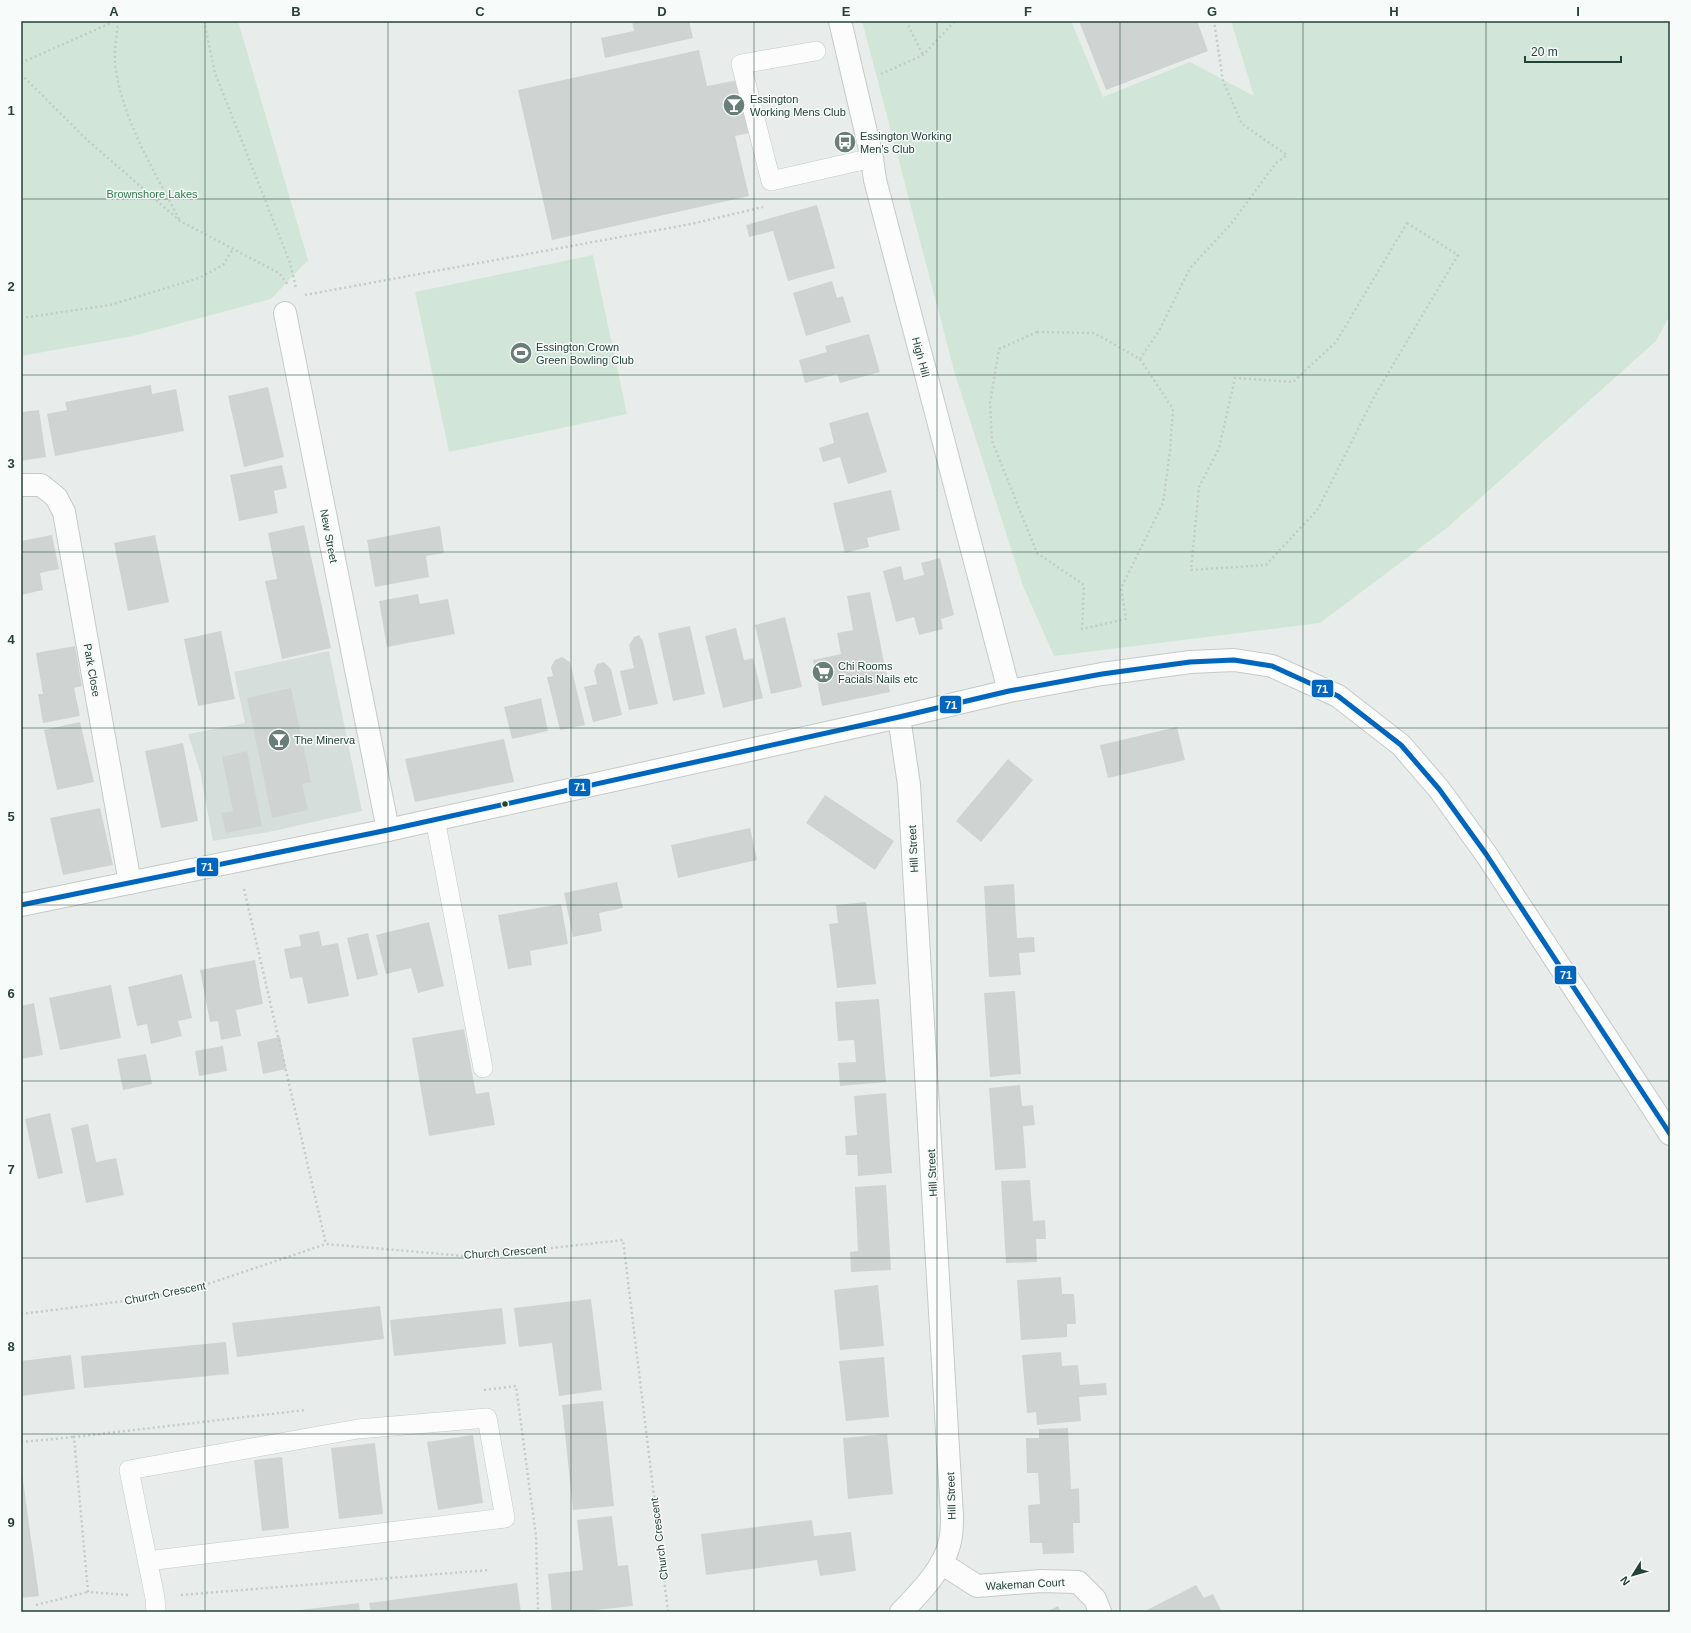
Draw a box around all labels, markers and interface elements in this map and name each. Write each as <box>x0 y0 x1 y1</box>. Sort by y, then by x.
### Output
text: A <box>109 4 119 19</box>
text: B <box>291 4 301 19</box>
text: C <box>475 4 485 19</box>
text: D <box>657 4 667 19</box>
text: E <box>842 4 851 19</box>
text: F <box>1024 4 1032 19</box>
text: G <box>1207 4 1217 19</box>
text: H <box>1389 4 1399 19</box>
text: I <box>1576 4 1580 19</box>
scale bar <box>1525 38 1621 64</box>
text: 20 m <box>1531 45 1558 59</box>
bar icon: Essington Working Mens Club <box>721 92 747 118</box>
place label: Essington Working Mens Club <box>750 93 846 118</box>
text: 1 <box>7 103 15 118</box>
bus stop icon: Essington Working Men's Club <box>832 129 858 155</box>
place label: Essington Working Men's Club <box>860 130 952 155</box>
park label: Brownshore Lakes <box>106 188 198 200</box>
text: 2 <box>7 279 15 294</box>
street label: High Hill <box>910 336 932 378</box>
sports icon: Essington Crown Green Bowling Club <box>508 340 534 366</box>
place label: Essington Crown Green Bowling Club <box>536 341 634 366</box>
text: 3 <box>7 456 15 471</box>
street label: New Street <box>318 508 340 564</box>
text: 4 <box>7 632 15 647</box>
street label: Park Close <box>81 642 103 698</box>
supermarket icon: Chi Rooms Facials Nails etc <box>810 659 836 685</box>
place label: Chi Rooms Facials Nails etc <box>838 660 919 685</box>
line badge: 71 <box>1311 679 1334 698</box>
text: 71 <box>1316 683 1328 695</box>
line badge: 71 <box>939 695 962 714</box>
text: 71 <box>945 699 957 711</box>
bar icon: The Minerva <box>266 727 292 753</box>
place label: The Minerva <box>294 734 356 746</box>
line badge: 71 <box>568 778 591 797</box>
text: 71 <box>574 781 586 793</box>
unlabelled marker <box>500 799 510 809</box>
text: 5 <box>7 809 15 824</box>
street label: Hill Street <box>906 825 920 873</box>
line badge: 71 <box>196 857 219 877</box>
text: 71 <box>201 861 213 873</box>
line badge: 71 <box>1554 965 1577 985</box>
text: 71 <box>1560 969 1572 981</box>
text: 6 <box>7 986 15 1001</box>
street label: Hill Street <box>925 1149 939 1197</box>
text: 7 <box>7 1162 15 1177</box>
street label: Church Crescent <box>463 1243 547 1261</box>
street label: Church Crescent <box>123 1279 207 1307</box>
text: 8 <box>7 1339 15 1354</box>
street label: Hill Street <box>944 1472 958 1520</box>
street label: Church Crescent <box>648 1497 670 1581</box>
text: 9 <box>7 1515 15 1530</box>
north arrow <box>1613 1555 1653 1595</box>
text: N <box>1618 1574 1632 1588</box>
street label: Wakeman Court <box>985 1576 1065 1592</box>

